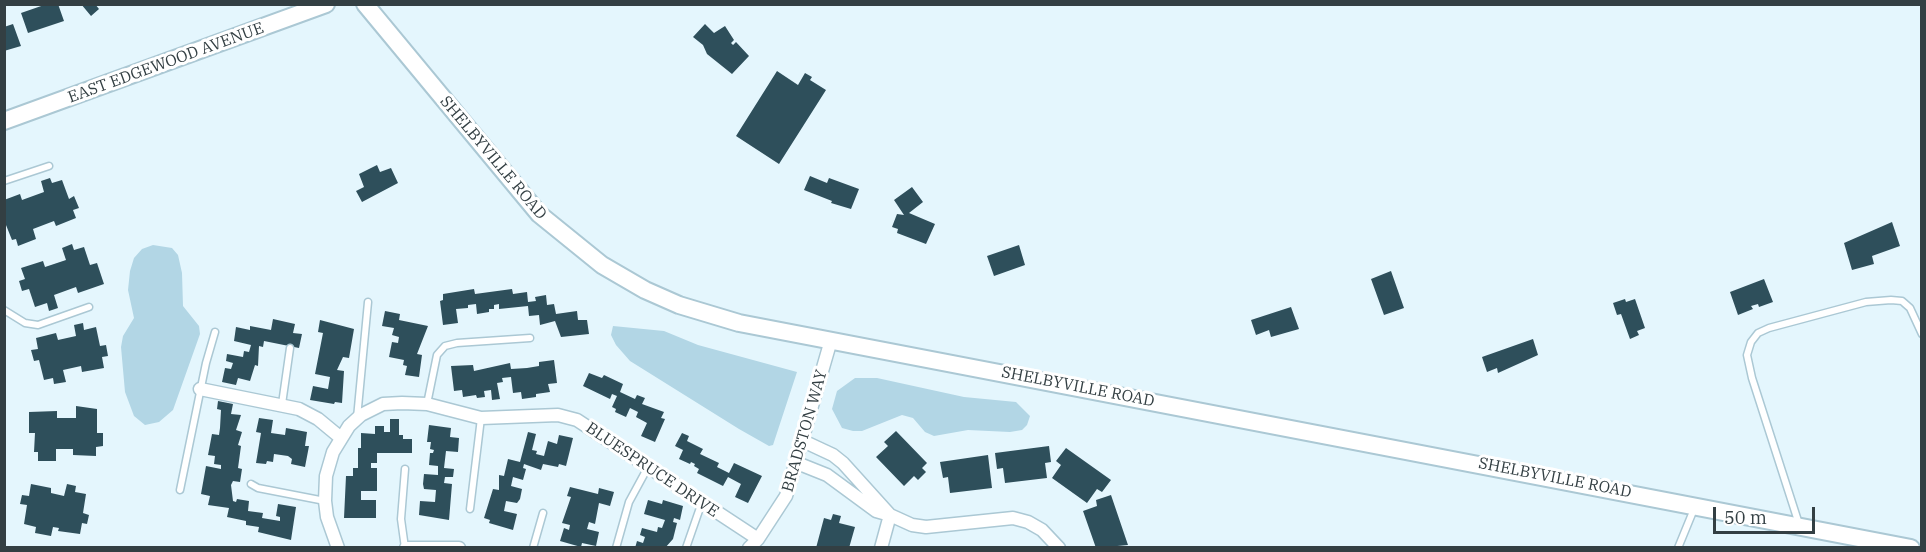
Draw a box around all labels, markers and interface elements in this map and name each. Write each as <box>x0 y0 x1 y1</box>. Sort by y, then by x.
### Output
street label: EAST EDGEWOOD AVENUE <box>66 19 266 107</box>
street label: SHELBYVILLE ROAD <box>436 92 550 224</box>
street label: SHELBYVILLE ROAD <box>1000 363 1156 411</box>
street label: BRADSTON WAY <box>778 368 832 494</box>
street label: BLUESPRUCE DRIVE <box>582 418 722 522</box>
street label: SHELBYVILLE ROAD <box>1477 454 1633 502</box>
scale bar <box>1716 495 1818 533</box>
text: 50 m <box>1724 506 1767 529</box>

